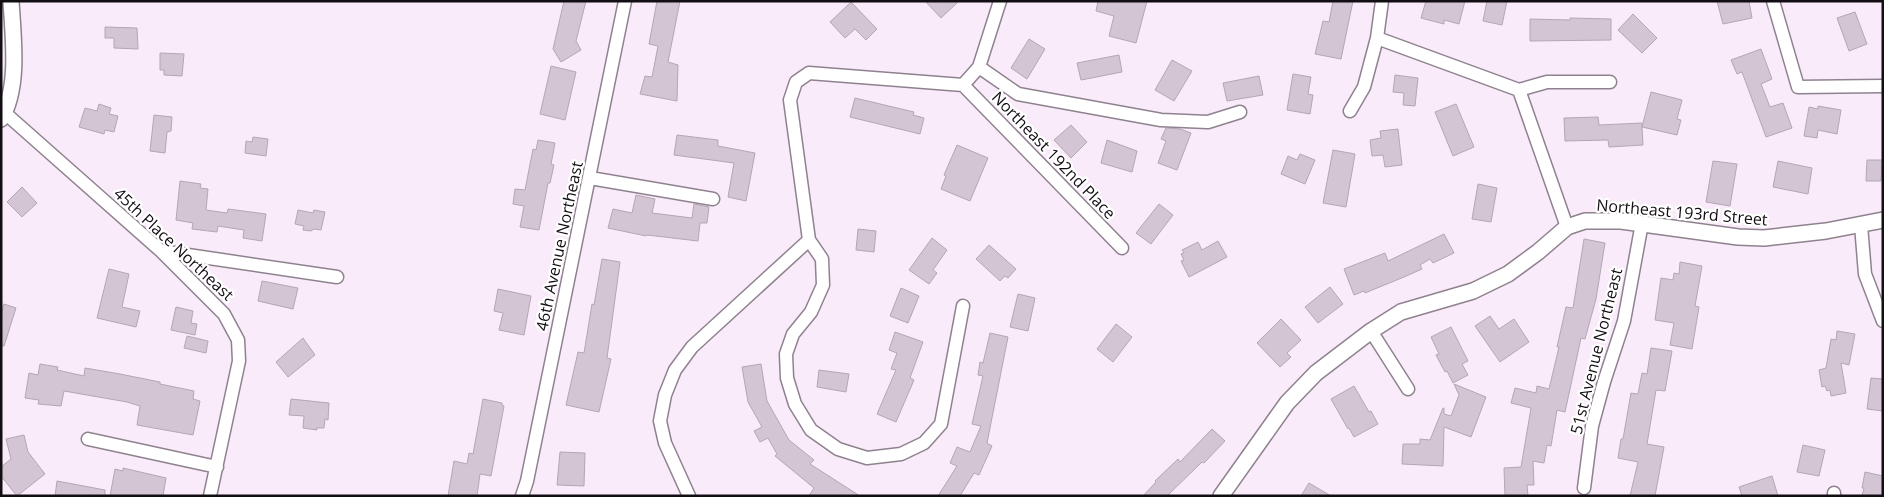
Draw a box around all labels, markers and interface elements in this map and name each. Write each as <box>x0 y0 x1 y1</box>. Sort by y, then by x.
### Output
street label: Northeast 192nd Place <box>987 86 1121 224</box>
street label: 46th Avenue Northeast <box>530 159 588 333</box>
street label: 45th Place Northeast <box>109 183 239 306</box>
street label: Northeast 193rd Street <box>1596 194 1769 230</box>
street label: 51st Avenue Northeast <box>1565 265 1627 436</box>

